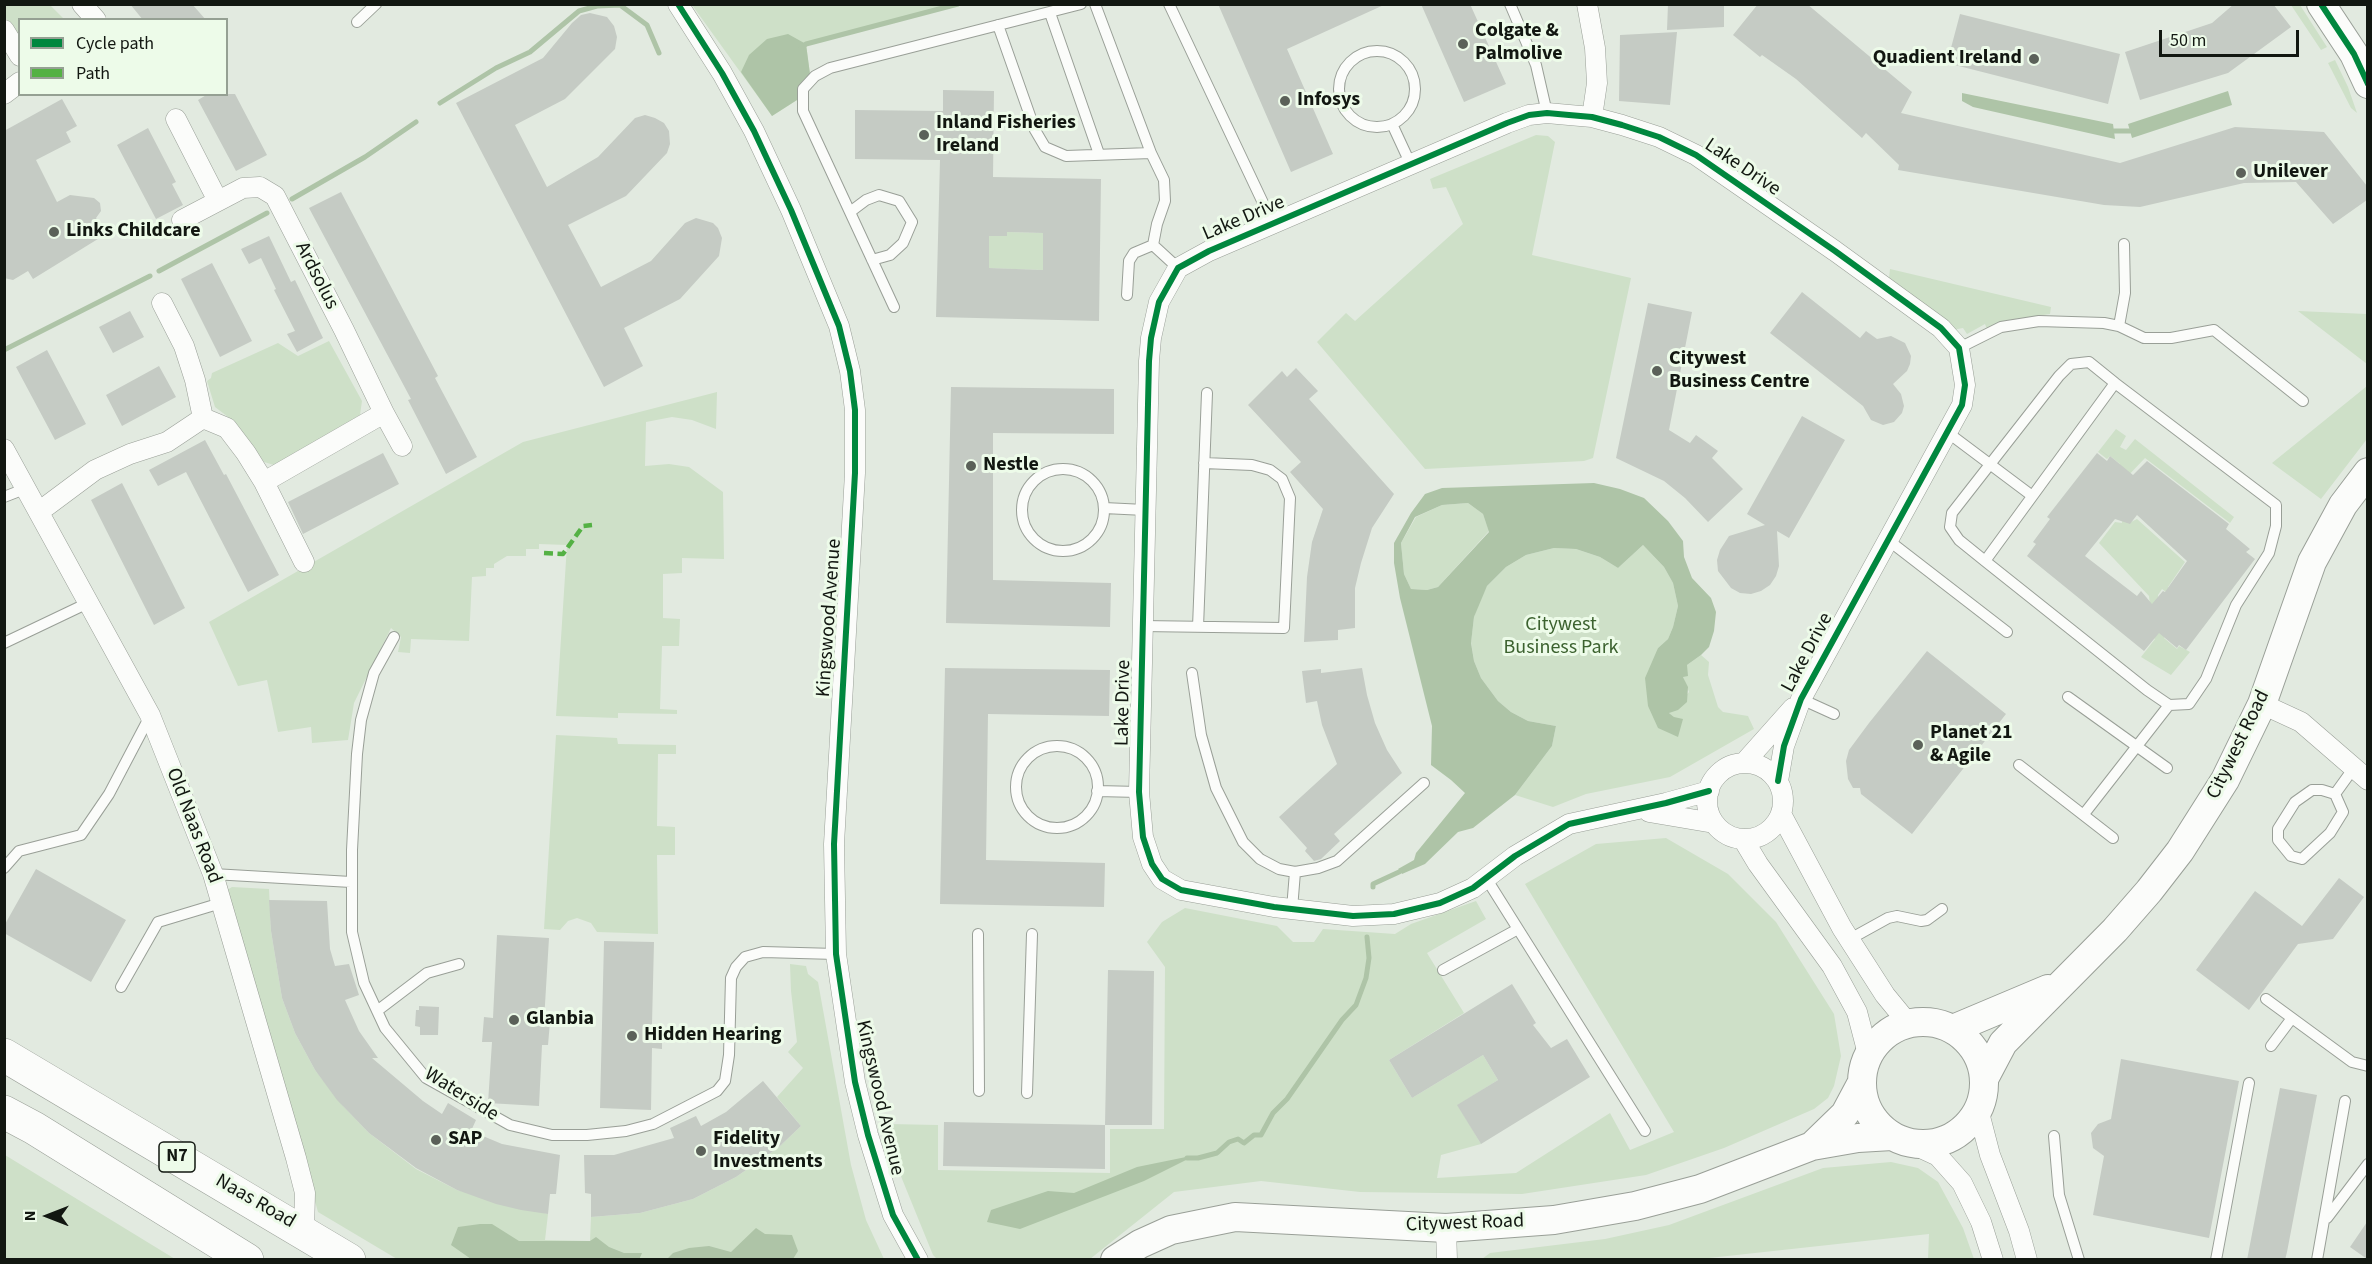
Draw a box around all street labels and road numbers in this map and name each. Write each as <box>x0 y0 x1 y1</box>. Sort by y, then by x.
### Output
street label: Lake Drive <box>1699 134 1785 202</box>
street label: Lake Drive <box>1199 191 1289 247</box>
street label: Ardsolus <box>289 238 343 314</box>
street label: Kingswood Avenue <box>812 538 848 698</box>
street label: Lake Drive <box>1777 609 1839 697</box>
street label: Lake Drive <box>1111 659 1137 747</box>
street label: Citywest Road <box>2202 687 2276 803</box>
street label: Old Naas Road <box>160 765 226 887</box>
street label: Kingswood Avenue <box>849 1018 909 1178</box>
street label: Waterside <box>420 1063 502 1127</box>
road number: N7 <box>159 1142 195 1172</box>
street label: Naas Road <box>211 1170 299 1234</box>
street label: Citywest Road <box>1405 1210 1525 1238</box>

